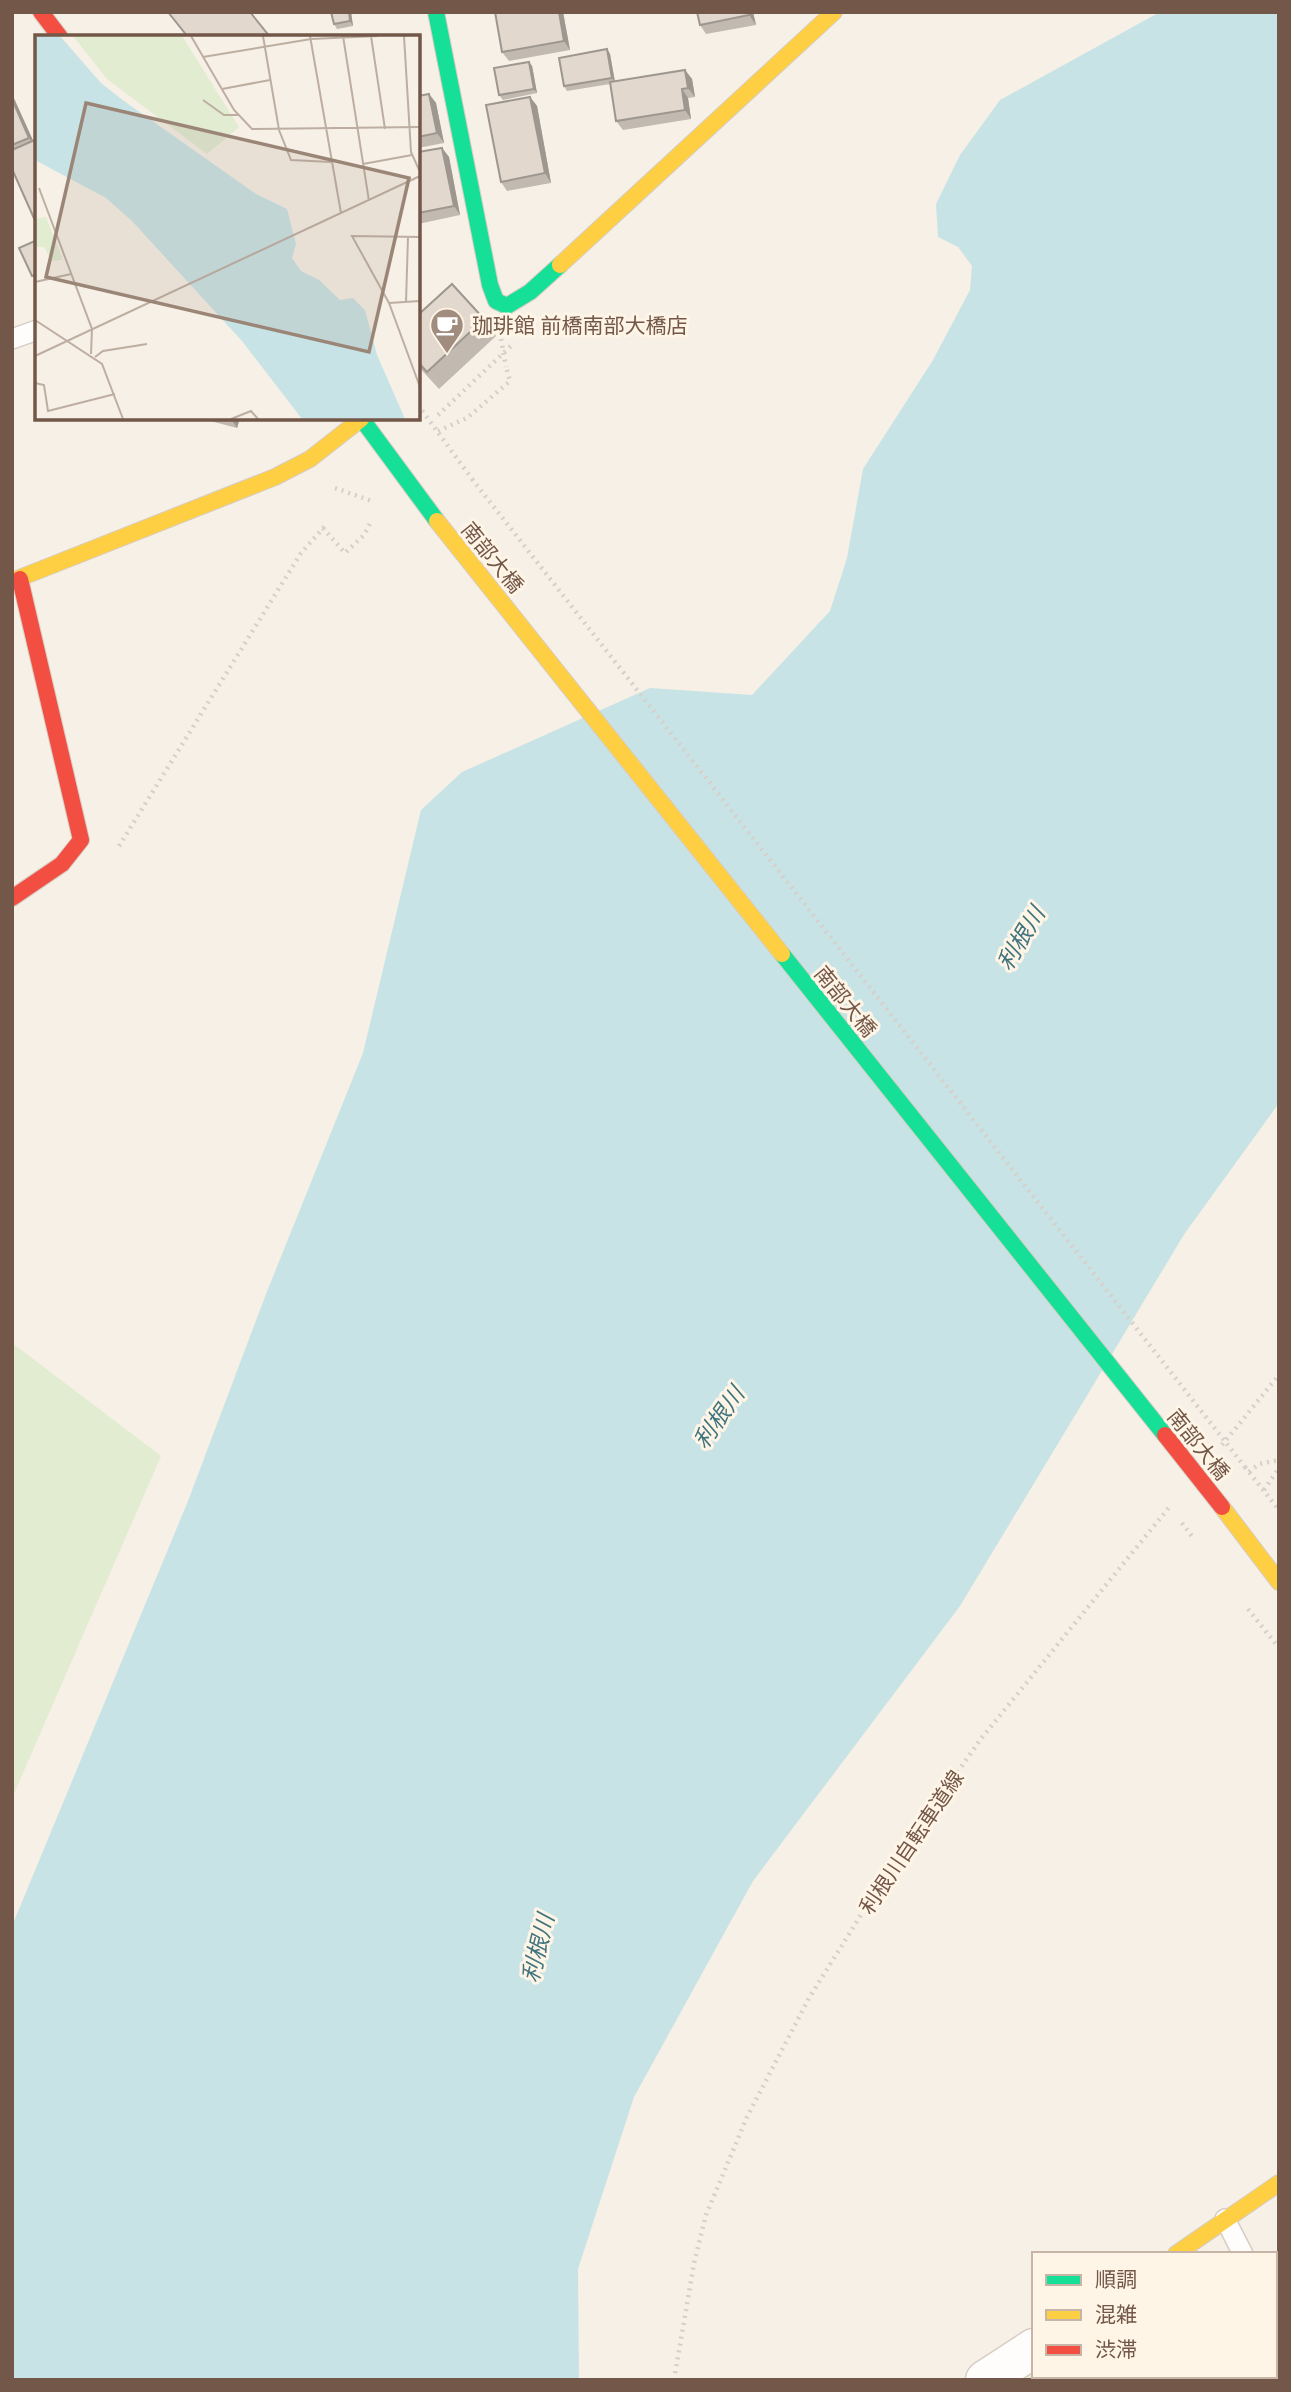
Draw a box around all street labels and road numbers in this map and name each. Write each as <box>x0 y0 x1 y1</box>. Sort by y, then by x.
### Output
street label: 南部大橋 <box>456 516 530 598</box>
street label: 南部大橋 <box>809 960 883 1042</box>
street label: 南部大橋 <box>1162 1403 1236 1485</box>
street label: 利根川自転車道線 <box>852 1765 970 1919</box>

